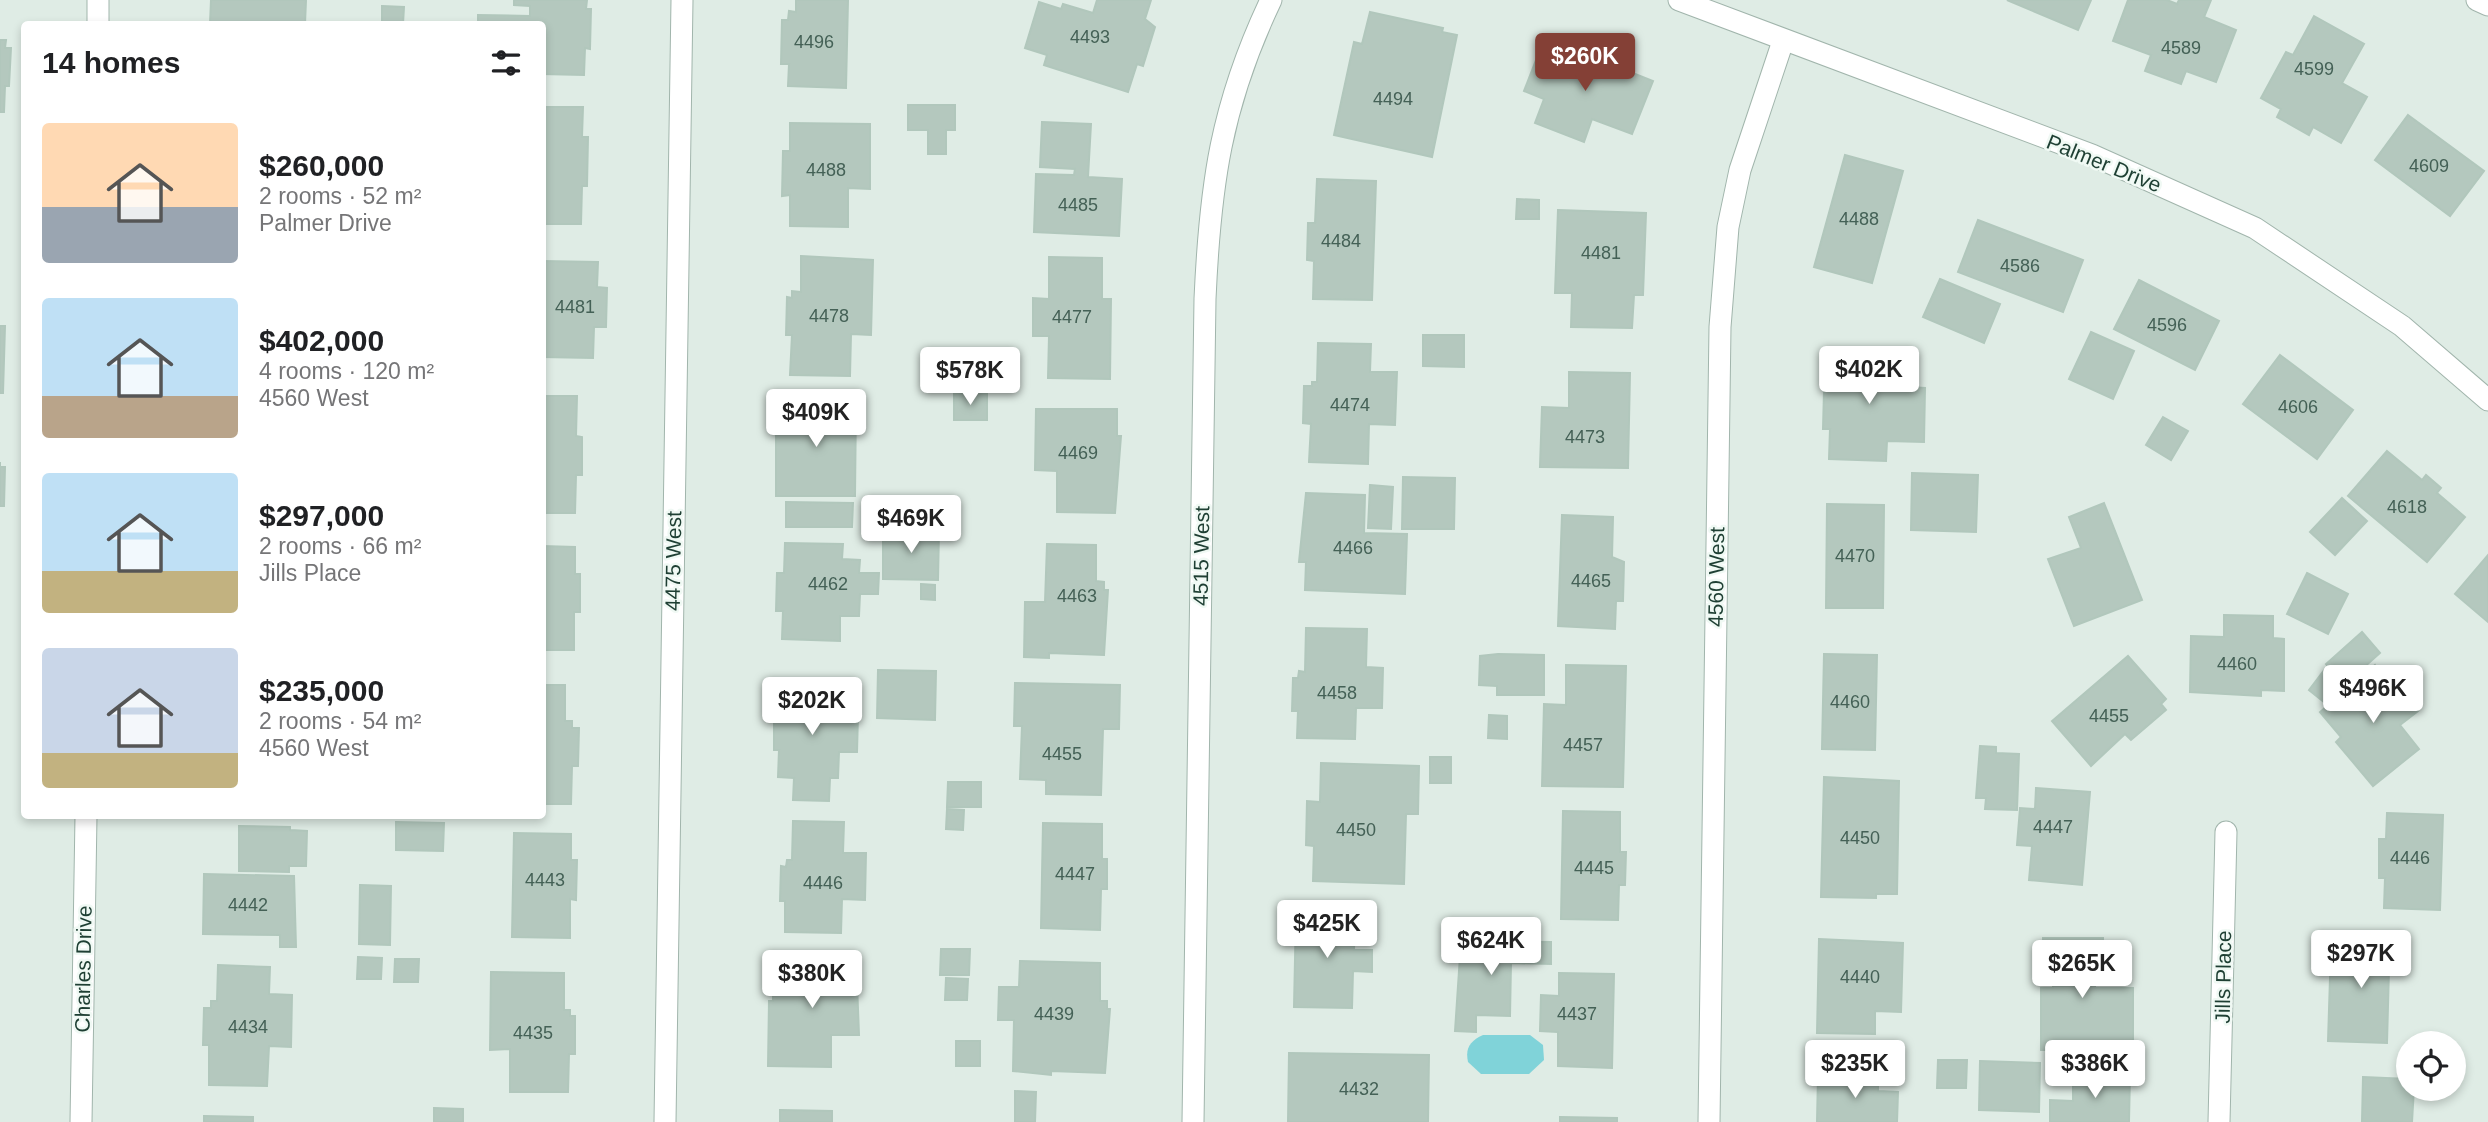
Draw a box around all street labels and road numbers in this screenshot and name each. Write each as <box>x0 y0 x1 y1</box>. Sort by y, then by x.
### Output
street label: Palmer Drive <box>2043 130 2165 196</box>
street label: 4515 West <box>1189 506 1213 606</box>
street label: 4475 West <box>661 511 685 611</box>
street label: 4560 West <box>1704 527 1728 627</box>
street label: Charles Drive <box>70 905 96 1033</box>
street label: Jills Place <box>2211 930 2235 1024</box>

